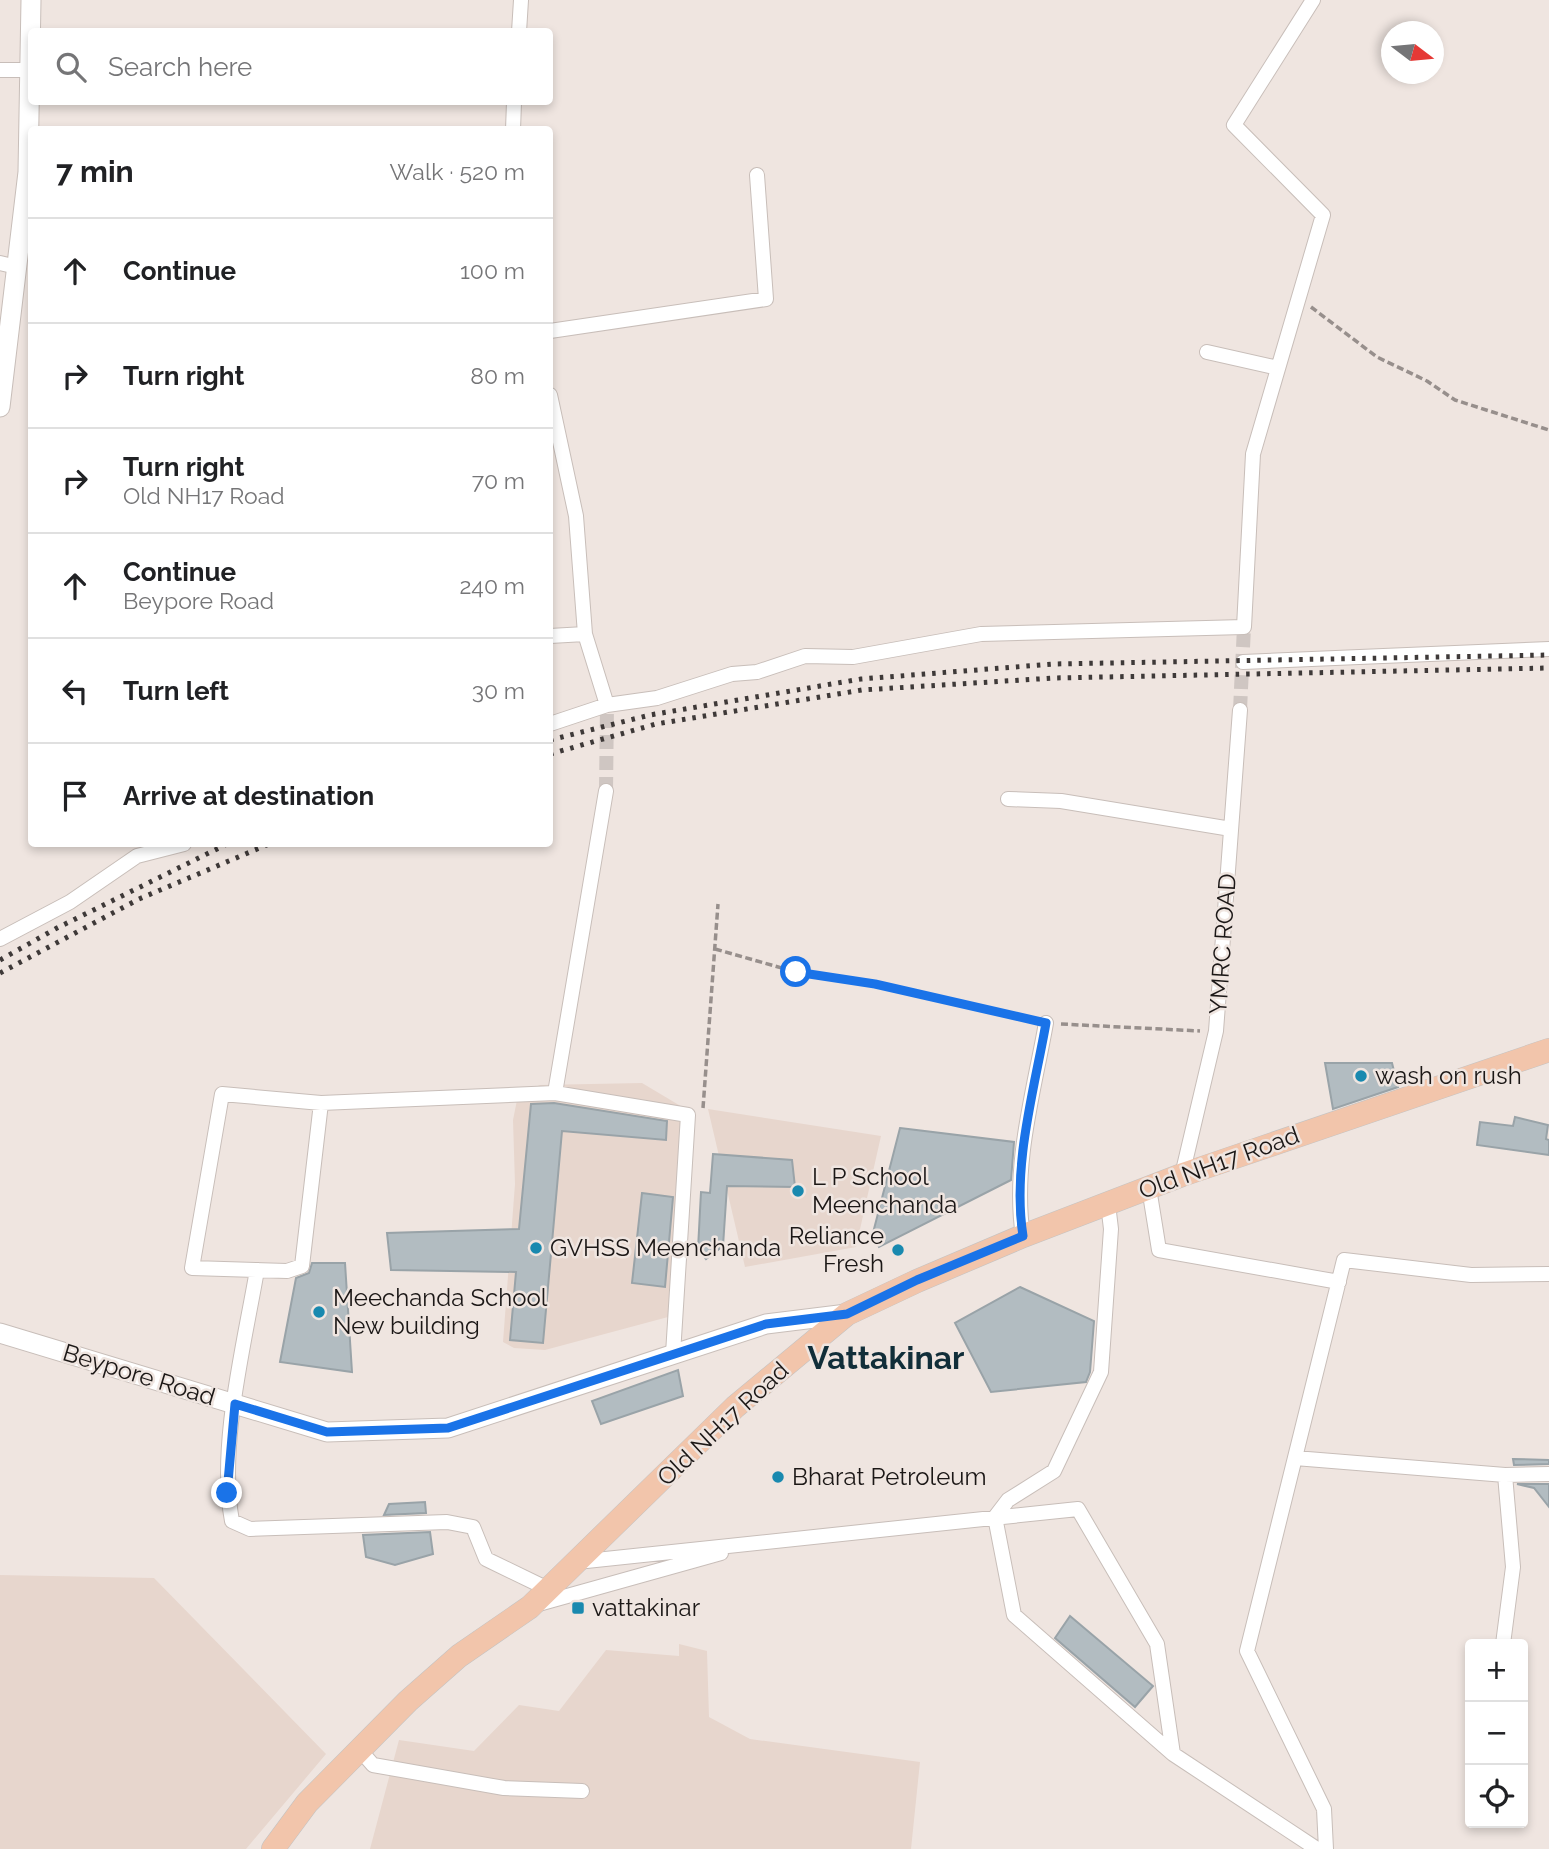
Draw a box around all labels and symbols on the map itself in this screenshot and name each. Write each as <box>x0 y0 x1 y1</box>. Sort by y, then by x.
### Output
north arrow <box>1381 21 1444 84</box>
street label: YMRC ROAD <box>1203 872 1242 1015</box>
route start <box>780 956 811 987</box>
place label: wash on rush <box>1375 1061 1522 1090</box>
marker: wash on rush <box>1353 1068 1369 1084</box>
street label: Old NH17 Road <box>1135 1120 1303 1205</box>
place label: L P School Meenchanda <box>812 1162 957 1219</box>
marker: L P School Meenchanda <box>790 1183 806 1199</box>
place label: Reliance Fresh <box>789 1221 884 1278</box>
place label: GVHSS Meenchanda <box>550 1233 781 1262</box>
marker: GVHSS Meenchanda <box>528 1240 544 1256</box>
marker: Reliance Fresh <box>890 1242 906 1258</box>
place label: Meechanda School New building <box>333 1283 548 1340</box>
marker: Meechanda School New building <box>311 1304 327 1320</box>
street label: Beypore Road <box>60 1338 219 1411</box>
district label: Vattakinar <box>808 1339 965 1376</box>
street label: Old NH17 Road <box>651 1356 794 1492</box>
place label: Bharat Petroleum <box>792 1462 987 1491</box>
marker: Bharat Petroleum <box>770 1469 786 1485</box>
route end <box>211 1477 242 1508</box>
place label: vattakinar <box>592 1593 701 1622</box>
marker: vattakinar <box>570 1600 586 1616</box>

